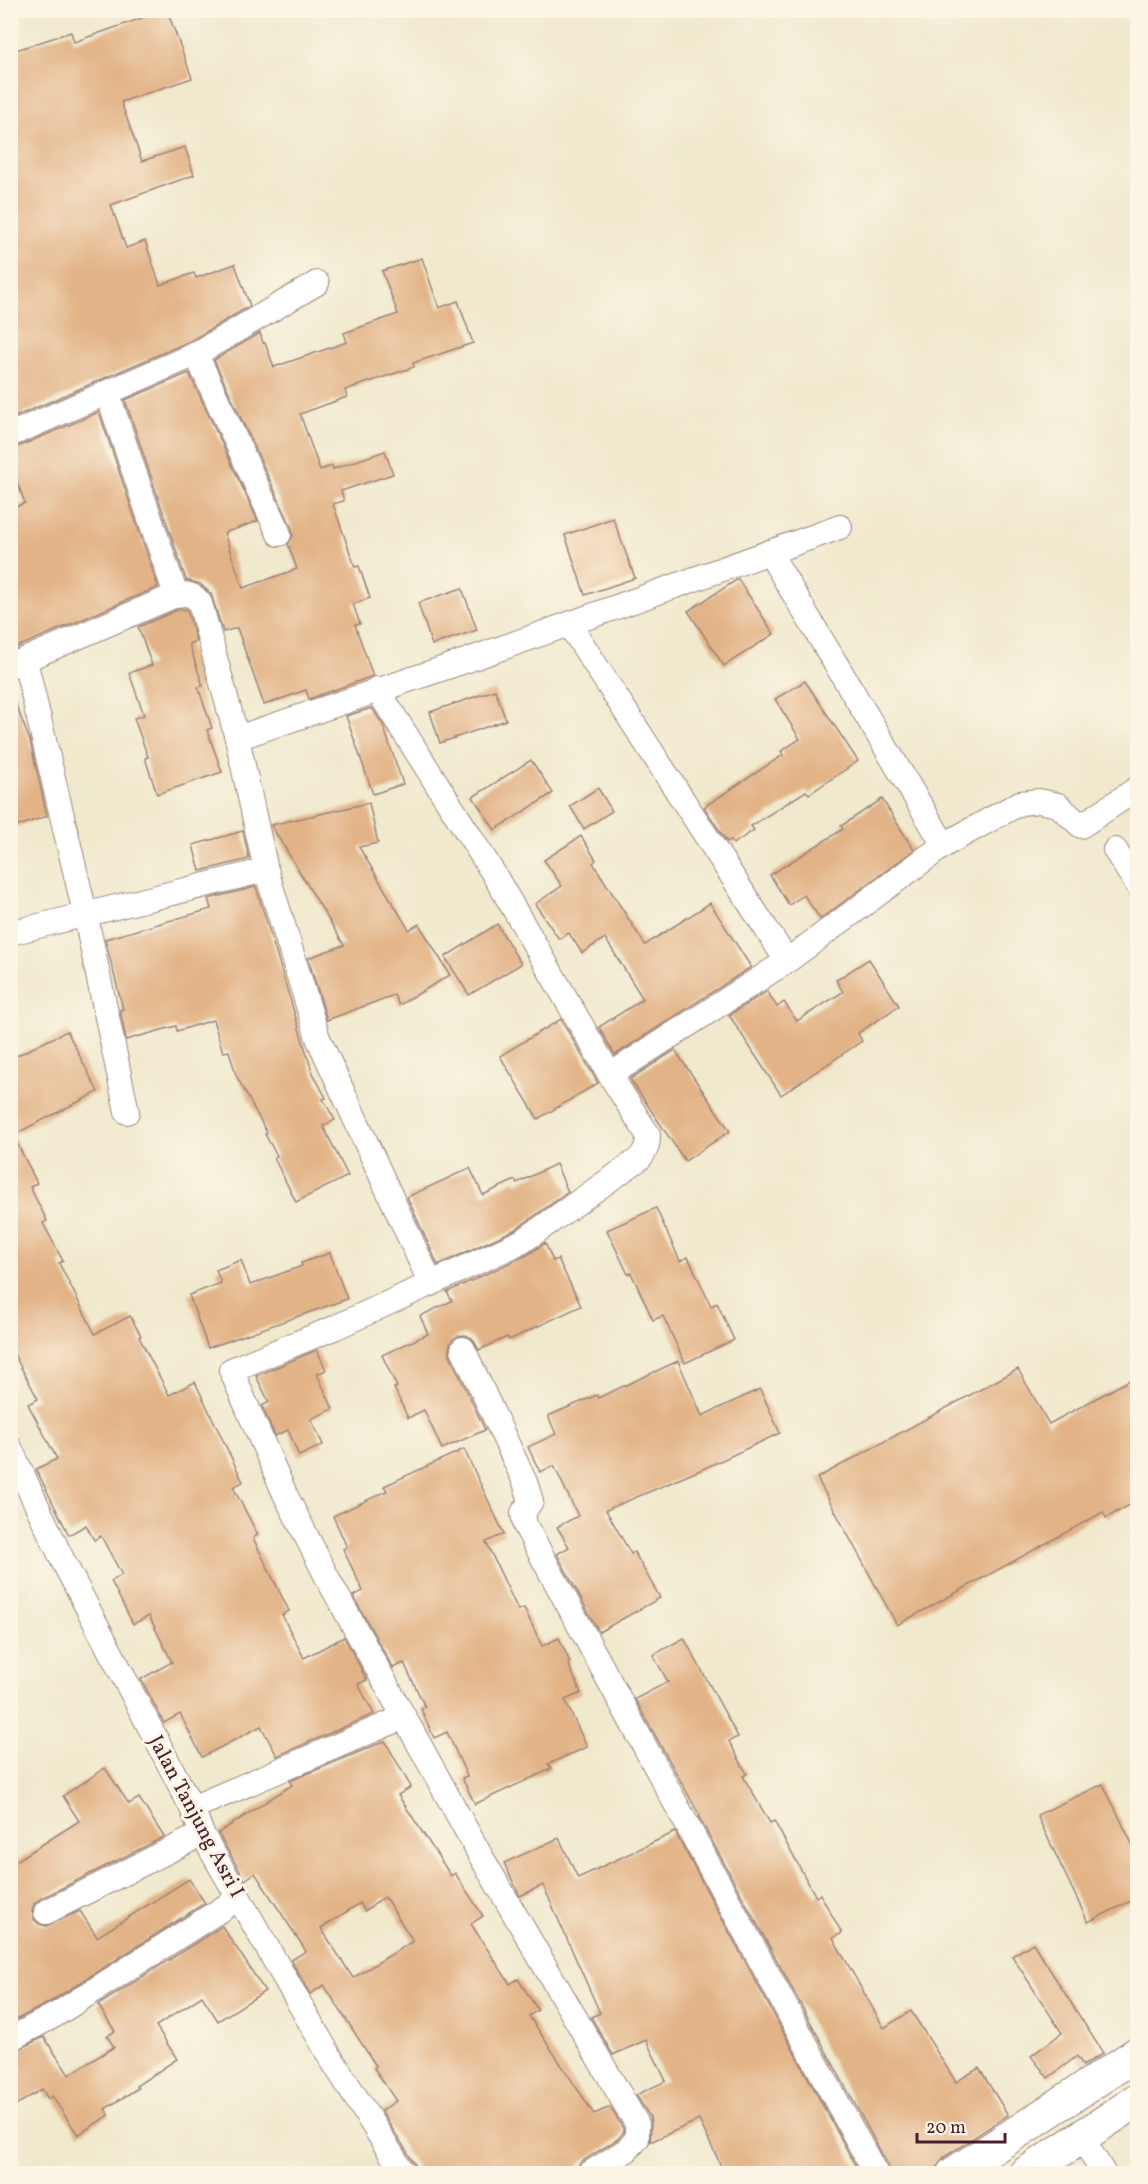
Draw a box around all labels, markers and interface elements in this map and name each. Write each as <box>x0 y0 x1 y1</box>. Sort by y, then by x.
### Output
street label: Jalan Tanjung Asri I <box>141 1730 251 1903</box>
scale bar <box>917 2106 1006 2144</box>
text: 20 m <box>926 2116 966 2141</box>

